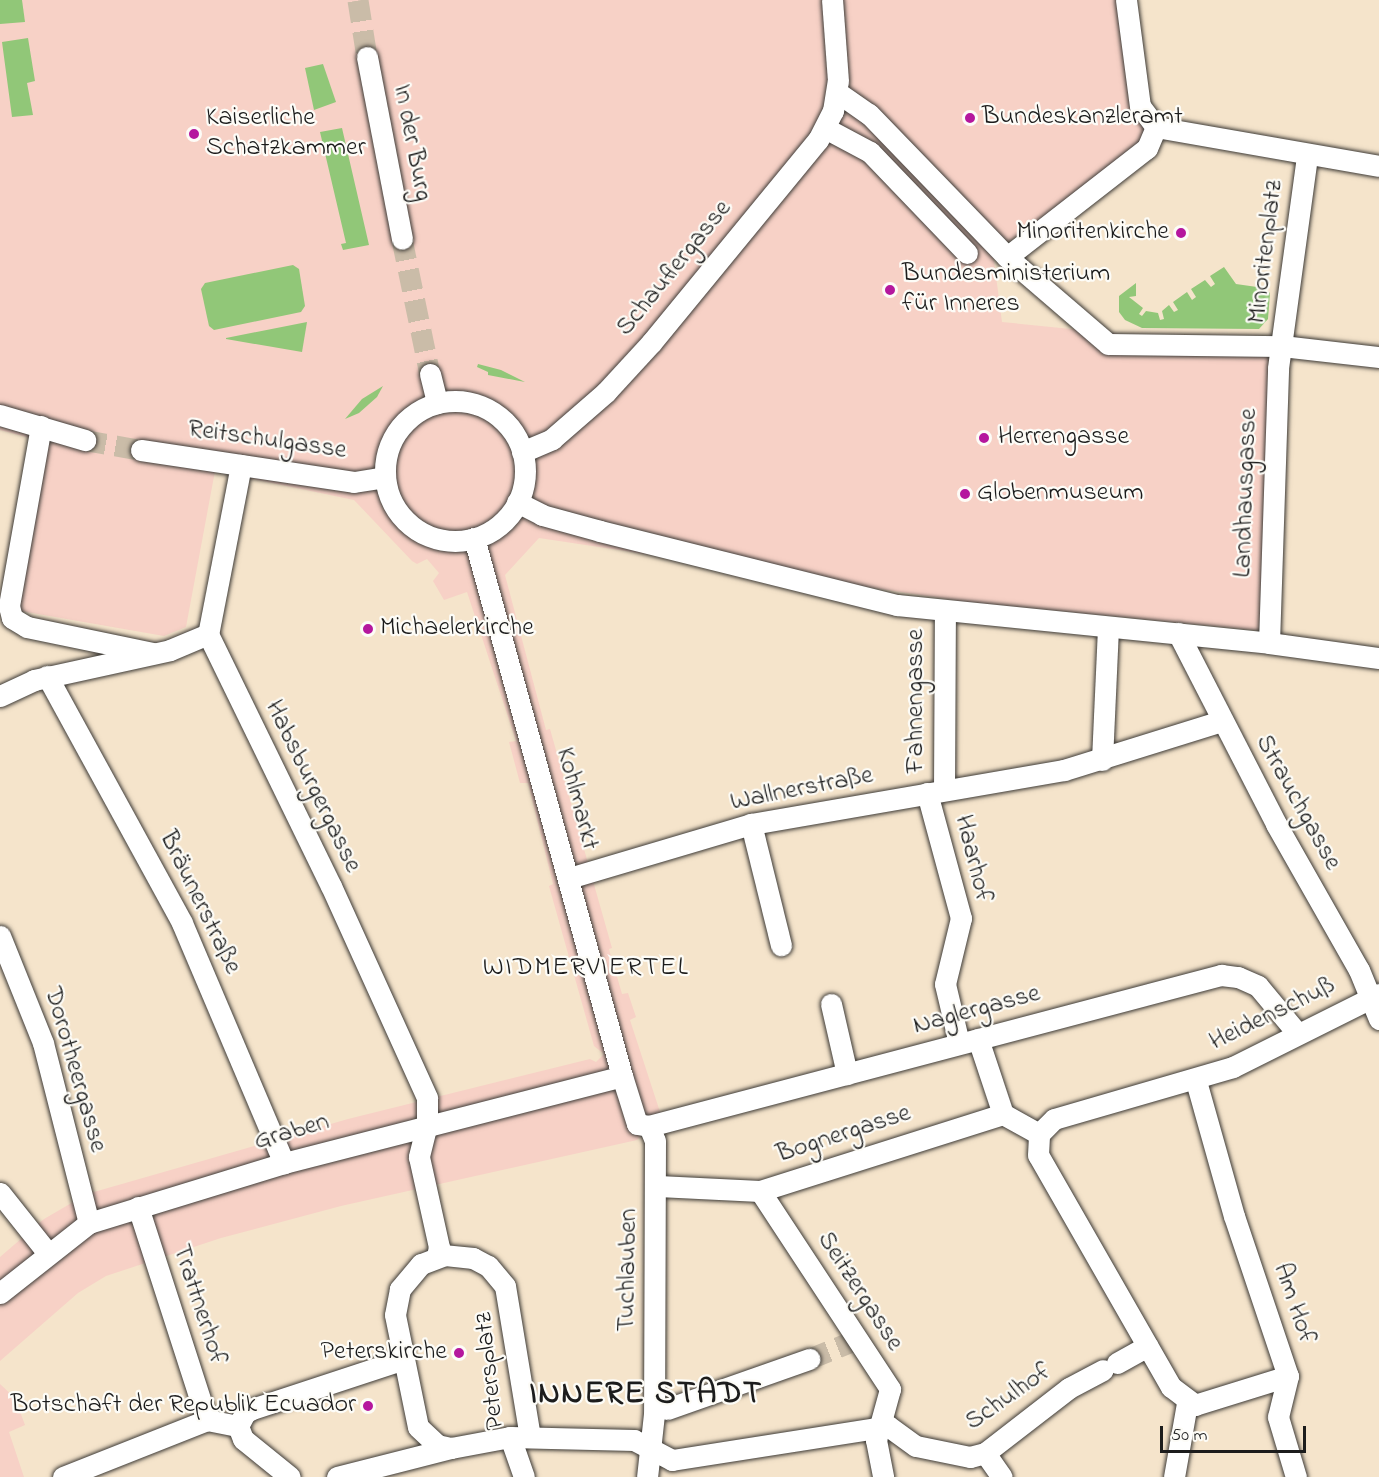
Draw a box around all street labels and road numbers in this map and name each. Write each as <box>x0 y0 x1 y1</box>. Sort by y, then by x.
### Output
street label: In der Burg <box>384 82 438 204</box>
street label: Minoritenplatz <box>1243 179 1291 325</box>
street label: Schauflergasse <box>611 195 739 343</box>
street label: Landhausgasse <box>1228 408 1266 578</box>
street label: Reitschulgasse <box>186 414 348 468</box>
street label: Fahnengasse <box>901 629 933 773</box>
street label: Habsburgergasse <box>257 696 367 878</box>
street label: Strauchgasse <box>1247 730 1347 876</box>
street label: Kohlmarkt <box>547 745 605 853</box>
street label: Wallnerstraße <box>728 761 876 819</box>
street label: Haarhof <box>946 812 998 906</box>
street label: Bräunerstraße <box>151 826 247 980</box>
street label: Heidenschuß <box>1205 971 1341 1059</box>
street label: Naglergasse <box>910 979 1044 1043</box>
street label: Dorotheergasse <box>36 984 112 1156</box>
street label: Bognergasse <box>773 1099 915 1171</box>
street label: Graben <box>251 1107 333 1159</box>
street label: Tuchlauben <box>612 1208 646 1332</box>
street label: Seitzergasse <box>809 1226 909 1358</box>
street label: Trattnerhof <box>164 1241 232 1369</box>
street label: Am Hof <box>1265 1260 1321 1348</box>
street label: Petersplatz <box>469 1311 513 1431</box>
street label: Schulhof <box>960 1357 1058 1439</box>

